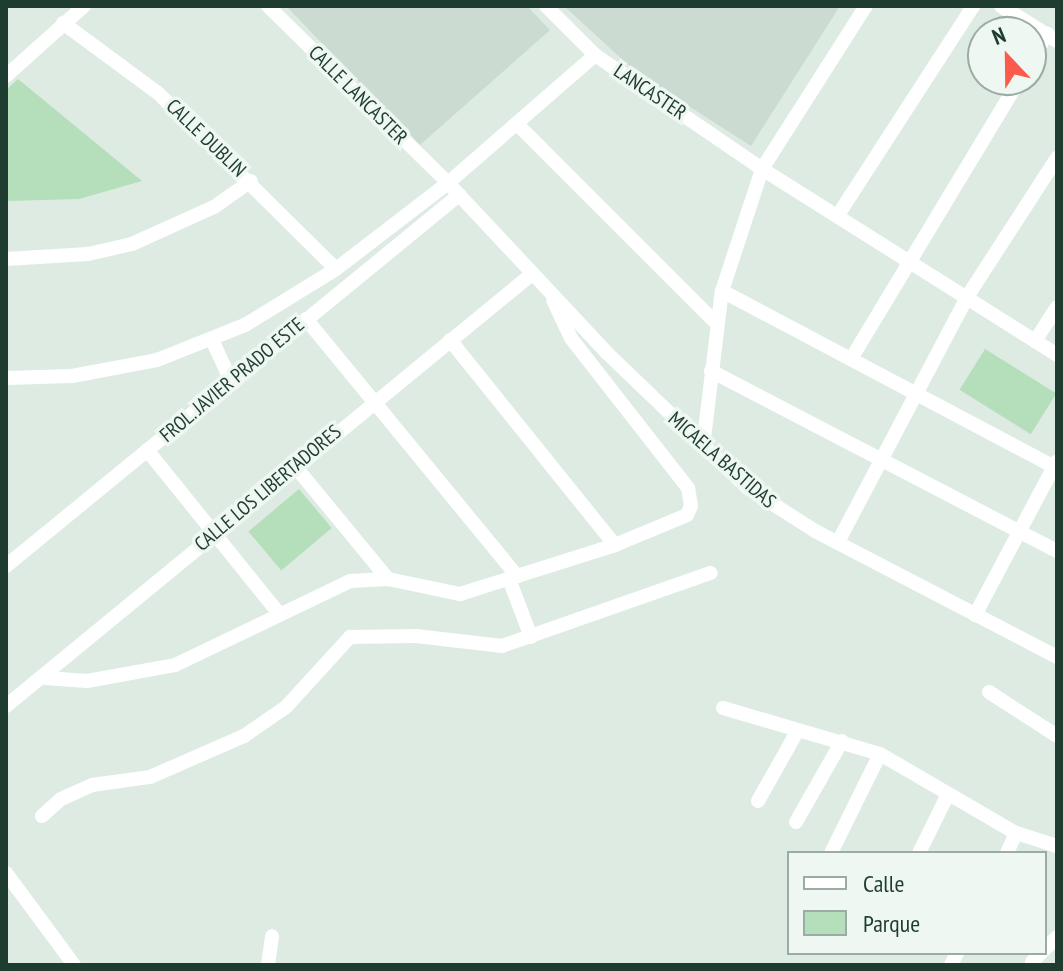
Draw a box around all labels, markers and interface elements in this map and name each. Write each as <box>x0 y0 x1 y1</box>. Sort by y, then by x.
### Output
north arrow <box>967 16 1047 96</box>
text: N <box>988 20 1010 51</box>
street label: CALLE LANCASTER <box>304 41 412 149</box>
street label: LANCASTER <box>609 59 691 125</box>
street label: CALLE DUBLIN <box>161 94 251 182</box>
street label: FROL. JAVIER PRADO ESTE <box>154 312 310 448</box>
street label: MICAELA BASTIDAS <box>663 407 781 513</box>
street label: CALLE LOS LIBERTADORES <box>190 420 346 556</box>
legend <box>787 851 1047 955</box>
text: Calle <box>863 868 904 899</box>
text: Parque <box>863 908 920 939</box>

